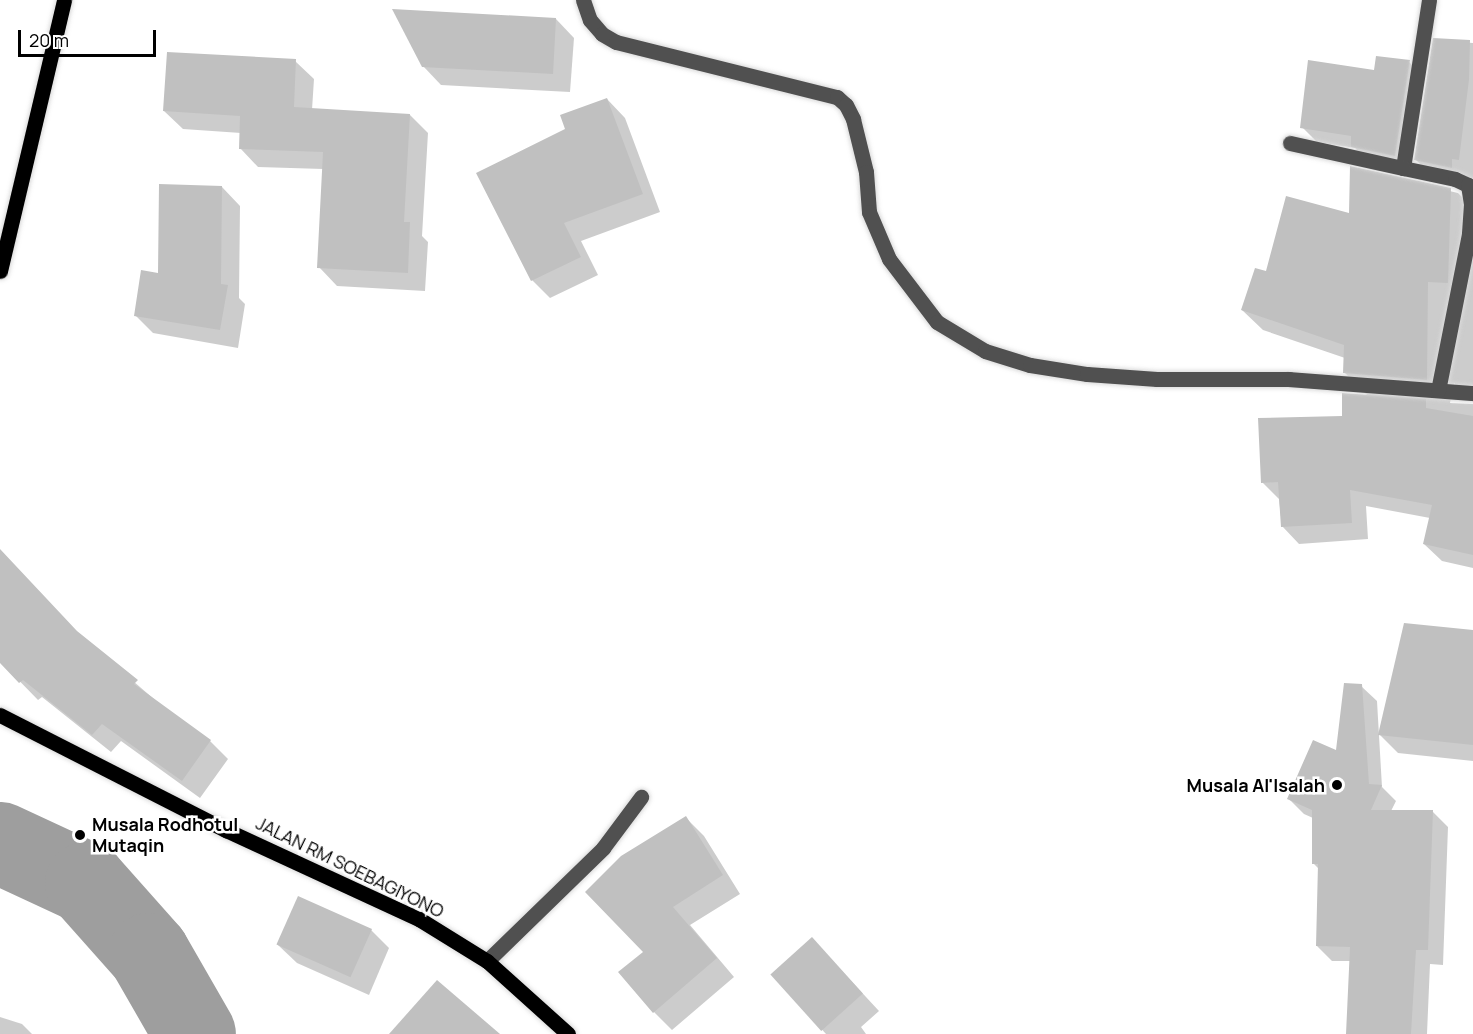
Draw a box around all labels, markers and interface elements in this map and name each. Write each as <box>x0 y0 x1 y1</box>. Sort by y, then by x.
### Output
scale bar <box>21 18 159 56</box>
text: 20 m <box>29 28 69 52</box>
place label: Musala Al'Isalah <box>1187 774 1325 796</box>
marker: Musala Al'Isalah <box>1330 778 1344 792</box>
street label: JALAN RM SOEBAGIYONO <box>253 812 447 922</box>
place label: Musala Rodhotul Mutaqin <box>92 814 238 856</box>
marker: Musala Rodhotul Mutaqin <box>73 828 87 842</box>

